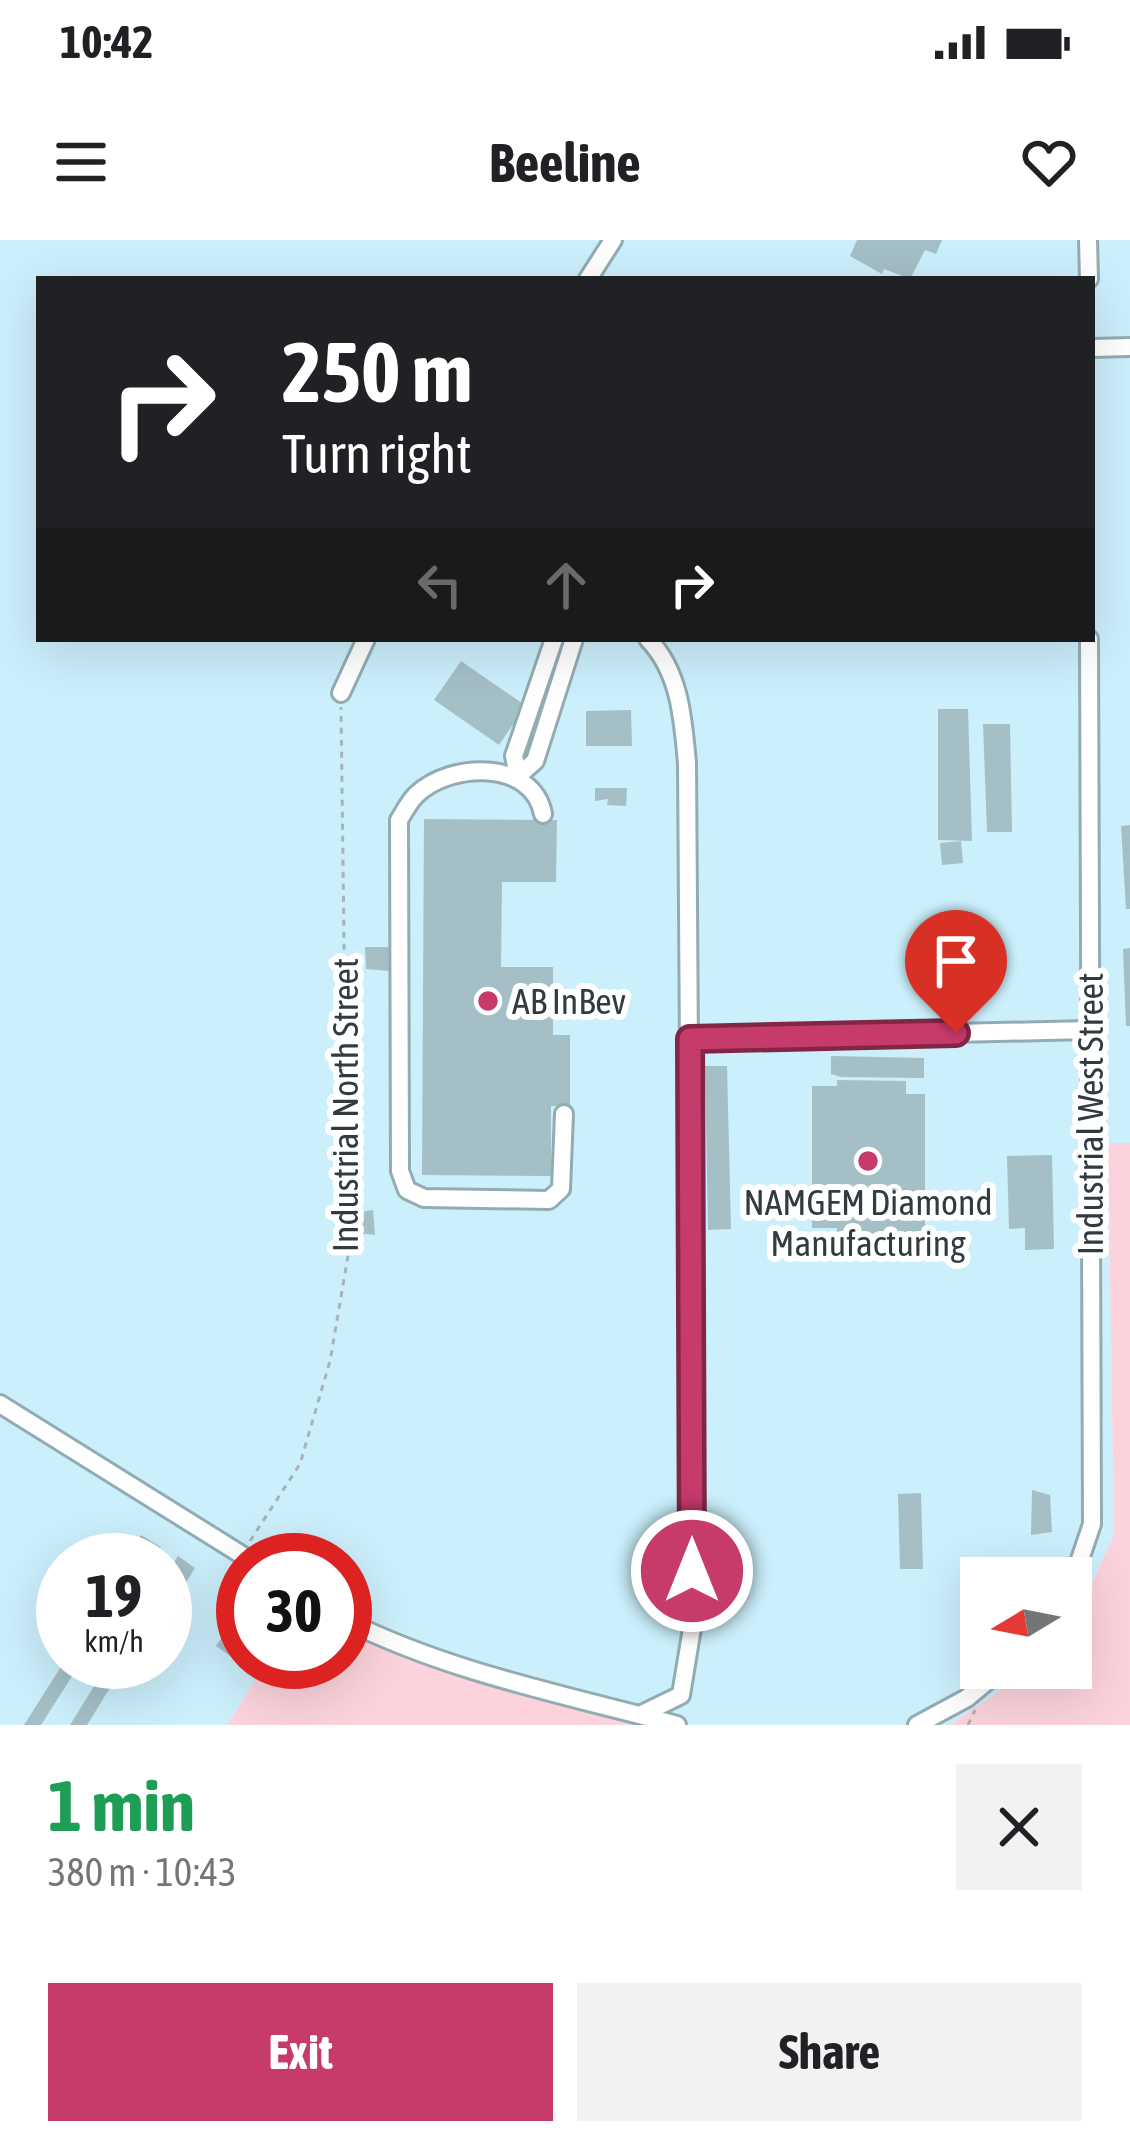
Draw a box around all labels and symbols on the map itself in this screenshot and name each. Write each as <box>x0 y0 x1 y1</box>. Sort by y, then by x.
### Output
pin <box>905 910 1007 1033</box>
street label: Industrial North Street <box>324 958 366 1252</box>
street label: Industrial West Street <box>1069 973 1111 1255</box>
place label: AB InBev <box>512 980 626 1022</box>
marker: AB InBev <box>475 988 501 1014</box>
marker: NAMGEM Diamond Manufacturing <box>855 1148 881 1174</box>
place label: NAMGEM Diamond Manufacturing <box>743 1181 993 1264</box>
position arrow <box>629 1508 755 1634</box>
speed limit sign: 30 <box>216 1533 372 1689</box>
north arrow <box>960 1557 1092 1689</box>

